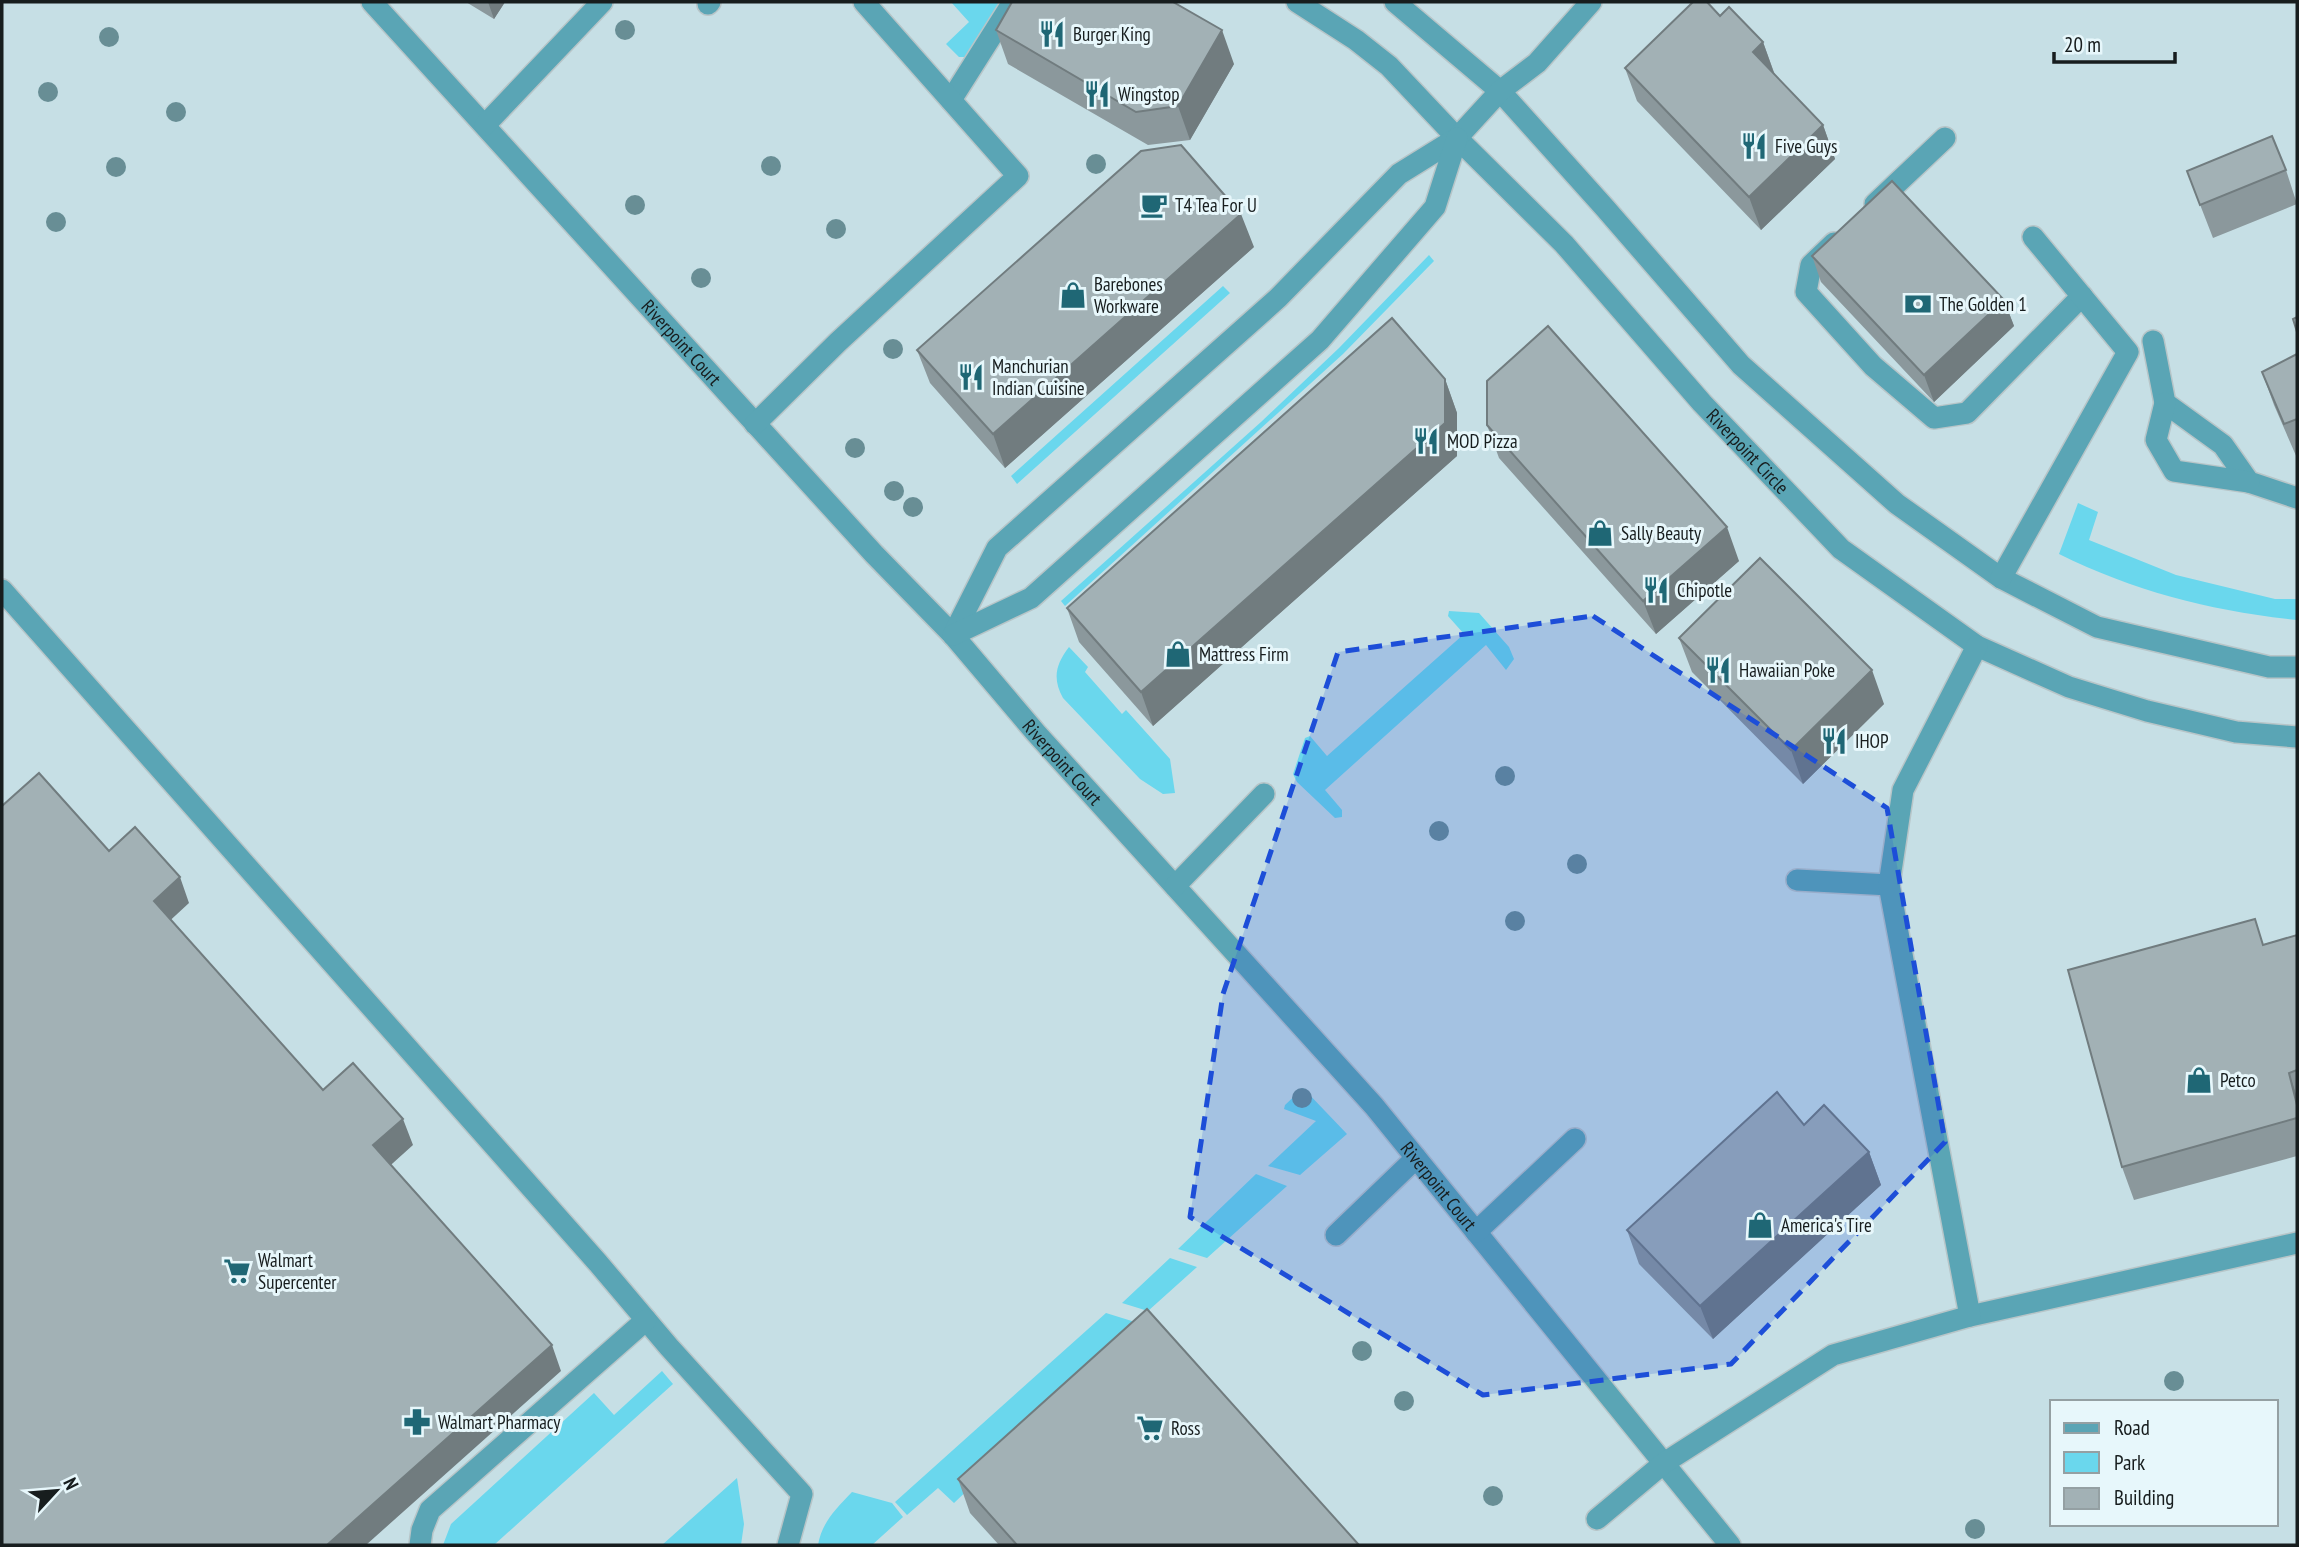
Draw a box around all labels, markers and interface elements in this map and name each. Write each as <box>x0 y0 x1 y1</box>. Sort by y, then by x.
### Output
restaurant icon: Burger King <box>1037 19 1067 49</box>
scale bar <box>2054 21 2175 65</box>
place label: Burger King <box>1073 22 1151 46</box>
text: 20 m <box>2064 31 2101 58</box>
restaurant icon: Wingstop <box>1082 79 1112 109</box>
place label: Wingstop <box>1118 82 1179 106</box>
restaurant icon: Five Guys <box>1739 131 1769 161</box>
place label: Five Guys <box>1775 134 1837 158</box>
cafe icon: T4 Tea For U <box>1139 190 1169 220</box>
place label: T4 Tea For U <box>1175 193 1257 217</box>
place label: Barebones Workware <box>1094 272 1163 318</box>
shop icon: Barebones Workware <box>1058 280 1088 310</box>
bank icon: The Golden 1 <box>1903 289 1933 319</box>
place label: The Golden 1 <box>1939 292 2027 316</box>
street label: Riverpoint Court <box>636 294 727 391</box>
place label: Manchurian Indian Cuisine <box>992 354 1085 400</box>
restaurant icon: Manchurian Indian Cuisine <box>956 362 986 392</box>
street label: Riverpoint Circle <box>1702 403 1794 499</box>
restaurant icon: MOD Pizza <box>1411 426 1441 456</box>
place label: MOD Pizza <box>1447 429 1518 453</box>
shop icon: Sally Beauty <box>1585 518 1615 548</box>
place label: Sally Beauty <box>1621 521 1702 545</box>
restaurant icon: Chipotle <box>1641 575 1671 605</box>
place label: Chipotle <box>1677 578 1732 602</box>
shop icon: Mattress Firm <box>1163 639 1193 669</box>
place label: Mattress Firm <box>1199 642 1289 666</box>
restaurant icon: Hawaiian Poke <box>1703 655 1733 685</box>
place label: Hawaiian Poke <box>1739 658 1835 682</box>
street label: Riverpoint Court <box>1018 714 1108 811</box>
restaurant icon: IHOP <box>1819 726 1849 756</box>
place label: IHOP <box>1855 729 1889 753</box>
shop icon: Petco <box>2184 1065 2214 1095</box>
place label: Petco <box>2220 1068 2256 1092</box>
street label: Riverpoint Court <box>1396 1137 1482 1236</box>
shop icon: America's Tire <box>1745 1210 1775 1240</box>
place label: America's Tire <box>1781 1213 1872 1237</box>
place label: Walmart Supercenter <box>258 1248 337 1294</box>
supermarket icon: Walmart Supercenter <box>222 1256 252 1286</box>
legend <box>2050 1400 2278 1526</box>
pharmacy icon: Walmart Pharmacy <box>402 1407 432 1437</box>
place label: Walmart Pharmacy <box>438 1410 561 1434</box>
supermarket icon: Ross <box>1135 1413 1165 1443</box>
text: Road <box>2114 1414 2150 1441</box>
place label: Ross <box>1171 1416 1200 1440</box>
text: Park <box>2114 1449 2145 1476</box>
north arrow <box>21 1456 91 1526</box>
text: N <box>58 1474 84 1493</box>
text: Building <box>2114 1484 2174 1511</box>

